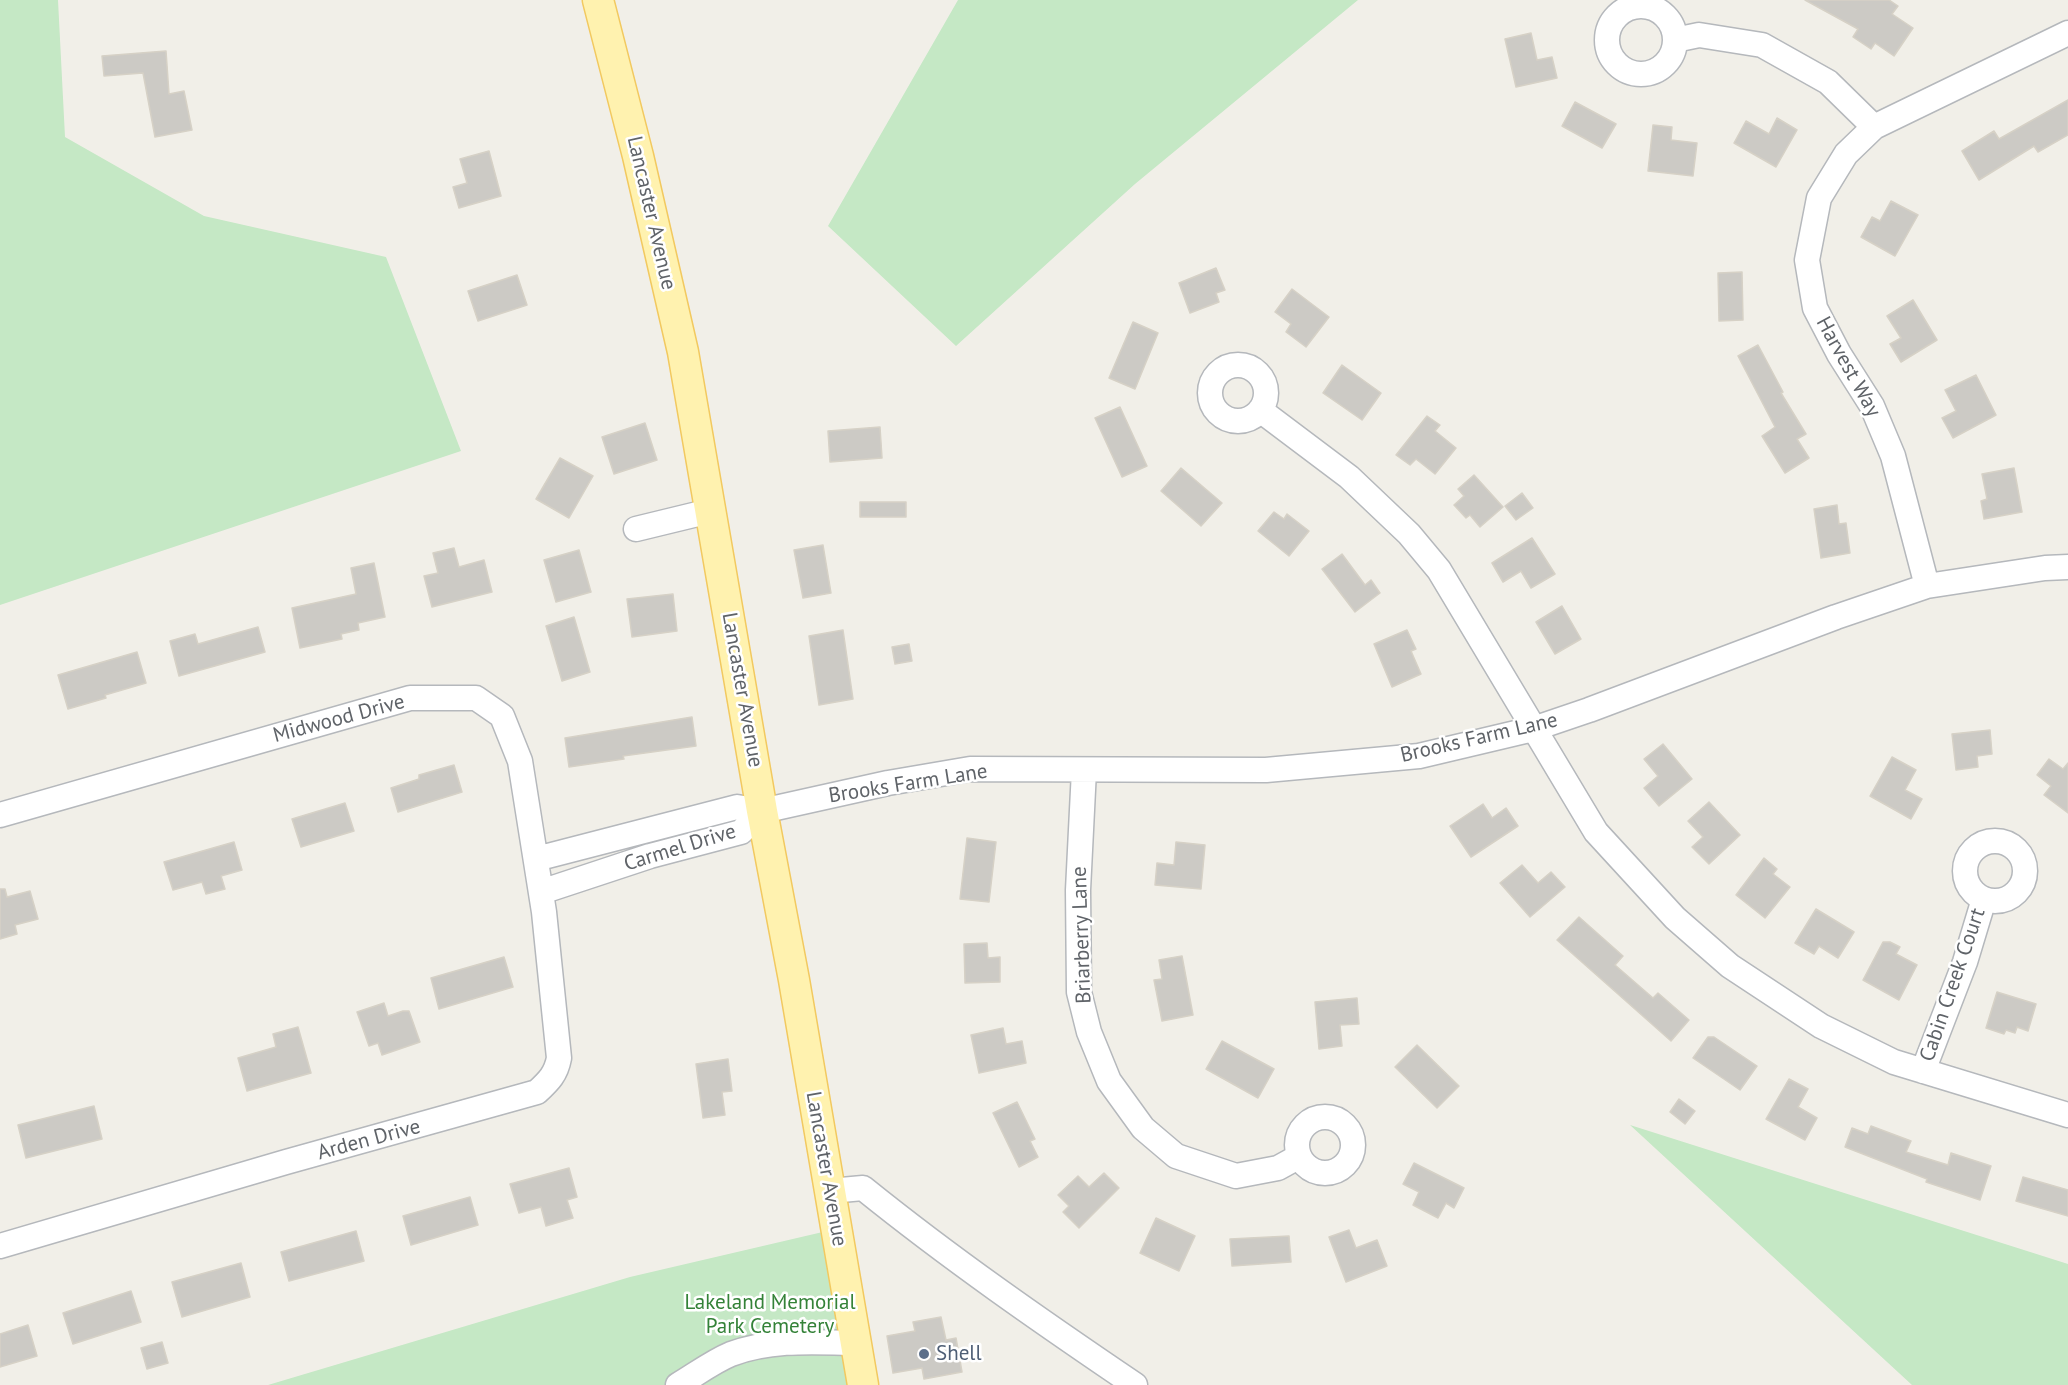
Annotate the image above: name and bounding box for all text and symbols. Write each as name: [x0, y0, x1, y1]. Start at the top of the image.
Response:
street label: Lancaster Avenue: [621, 134, 681, 292]
street label: Harvest Way: [1810, 313, 1886, 421]
street label: Lancaster Avenue: [716, 611, 768, 769]
street label: Midwood Drive: [270, 689, 408, 749]
street label: Brooks Farm Lane: [1398, 708, 1560, 768]
street label: Brooks Farm Lane: [827, 759, 989, 809]
street label: Carmel Drive: [621, 819, 739, 877]
street label: Briarberry Lane: [1067, 866, 1097, 1004]
street label: Cabin Creek Court: [1915, 905, 1991, 1065]
street label: Lancaster Avenue: [800, 1090, 852, 1248]
street label: Arden Drive: [315, 1114, 423, 1166]
park label: Lakeland Memorial Park Cemetery: [684, 1290, 856, 1340]
place label: Shell: [936, 1341, 982, 1367]
marker: Shell: [917, 1347, 931, 1361]

